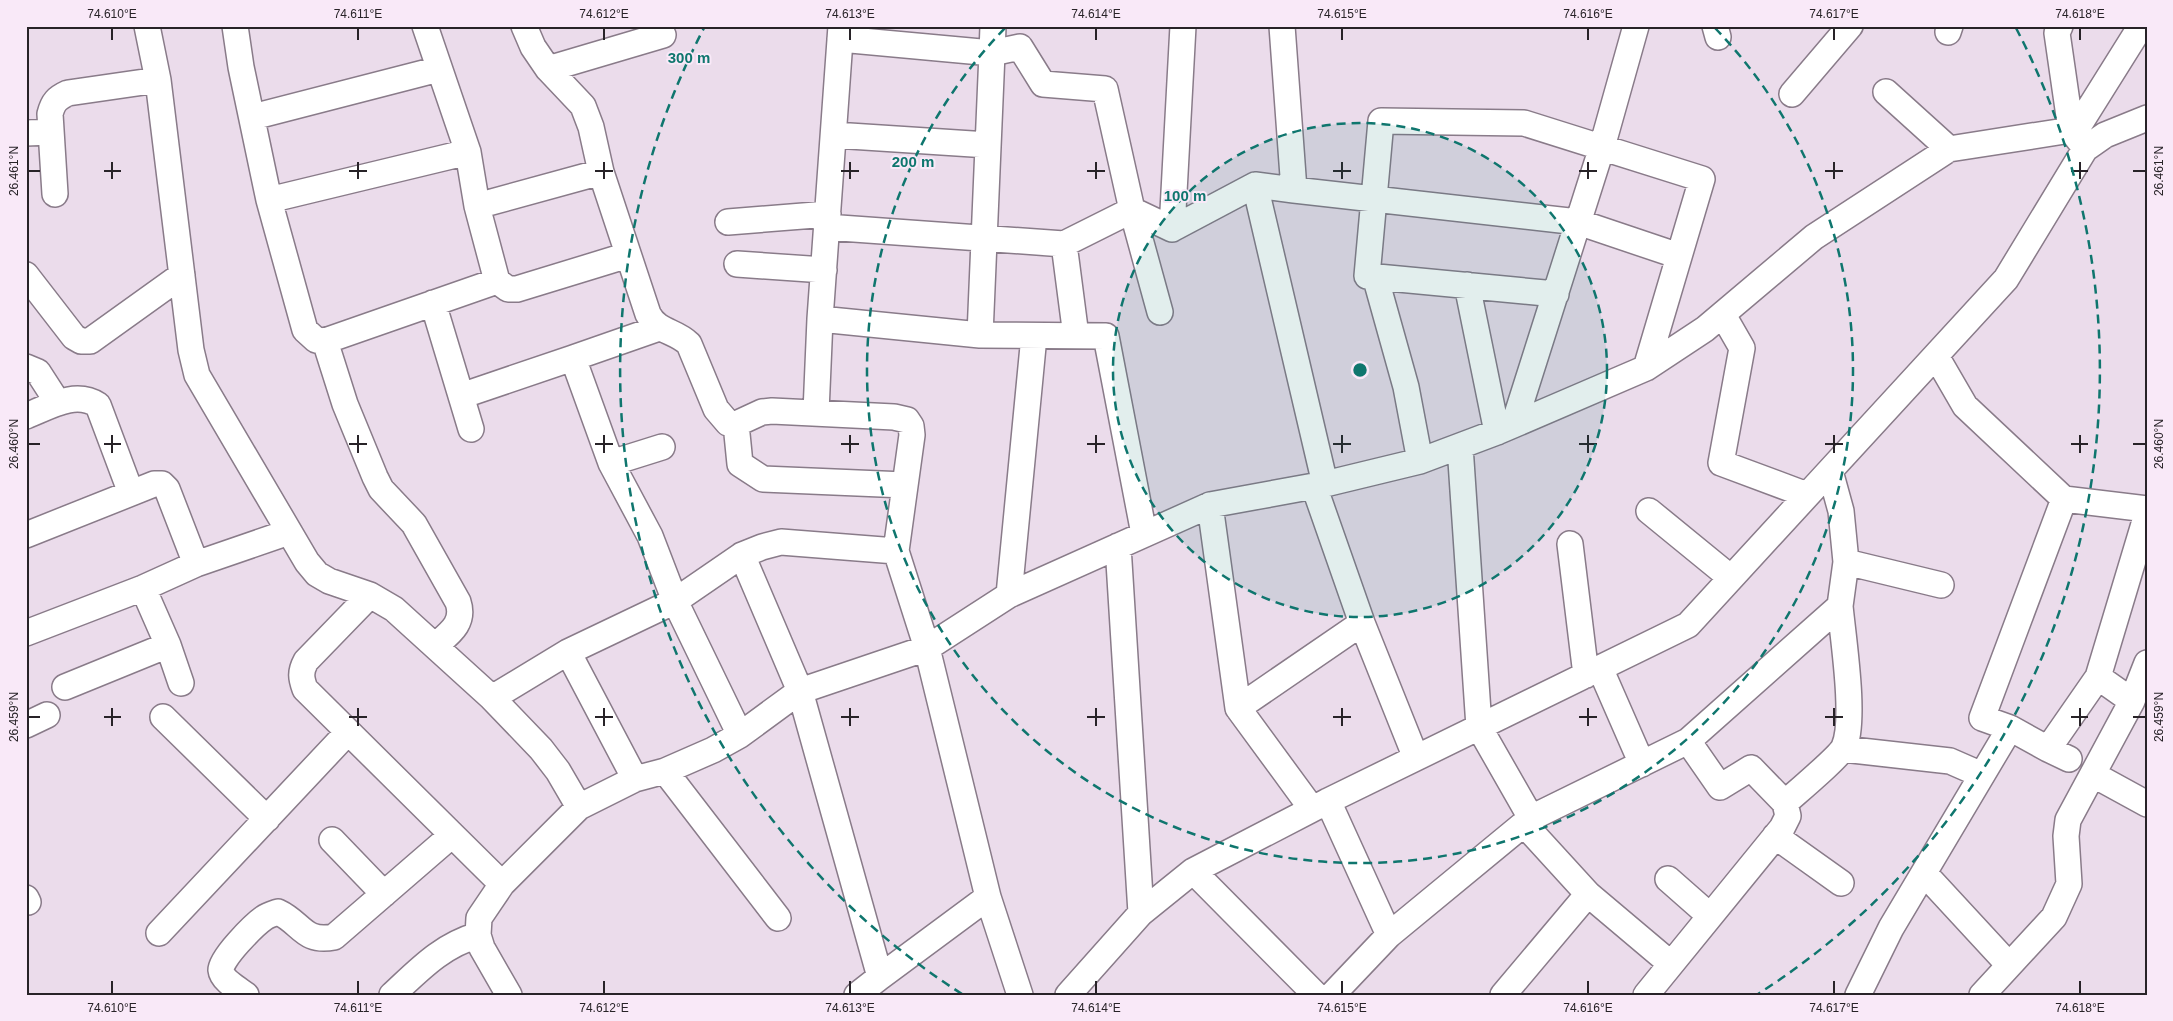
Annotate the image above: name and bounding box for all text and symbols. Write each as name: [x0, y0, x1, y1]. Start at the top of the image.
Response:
text: 74.610°E: [87, 7, 137, 21]
text: 74.611°E: [334, 7, 382, 21]
text: 74.612°E: [579, 7, 629, 21]
text: 74.613°E: [825, 7, 875, 21]
text: 74.614°E: [1071, 7, 1121, 21]
text: 74.615°E: [1317, 7, 1367, 21]
text: 74.616°E: [1563, 7, 1613, 21]
text: 74.617°E: [1809, 7, 1859, 21]
text: 74.618°E: [2055, 7, 2105, 21]
text: 300 m: [668, 49, 710, 66]
text: 26.461°N: [7, 146, 21, 196]
text: 26.461°N: [2152, 146, 2166, 196]
text: 200 m: [892, 153, 934, 170]
text: 100 m: [1164, 187, 1206, 204]
centre of rings: [1351, 361, 1369, 379]
text: 26.460°N: [7, 419, 21, 469]
text: 26.460°N: [2152, 419, 2166, 469]
text: 26.459°N: [7, 692, 21, 742]
text: 26.459°N: [2152, 692, 2166, 742]
text: 74.610°E: [87, 1001, 137, 1015]
text: 74.611°E: [334, 1001, 382, 1015]
text: 74.612°E: [579, 1001, 629, 1015]
text: 74.613°E: [825, 1001, 875, 1015]
text: 74.614°E: [1071, 1001, 1121, 1015]
text: 74.615°E: [1317, 1001, 1367, 1015]
text: 74.616°E: [1563, 1001, 1613, 1015]
text: 74.617°E: [1809, 1001, 1859, 1015]
text: 74.618°E: [2055, 1001, 2105, 1015]

